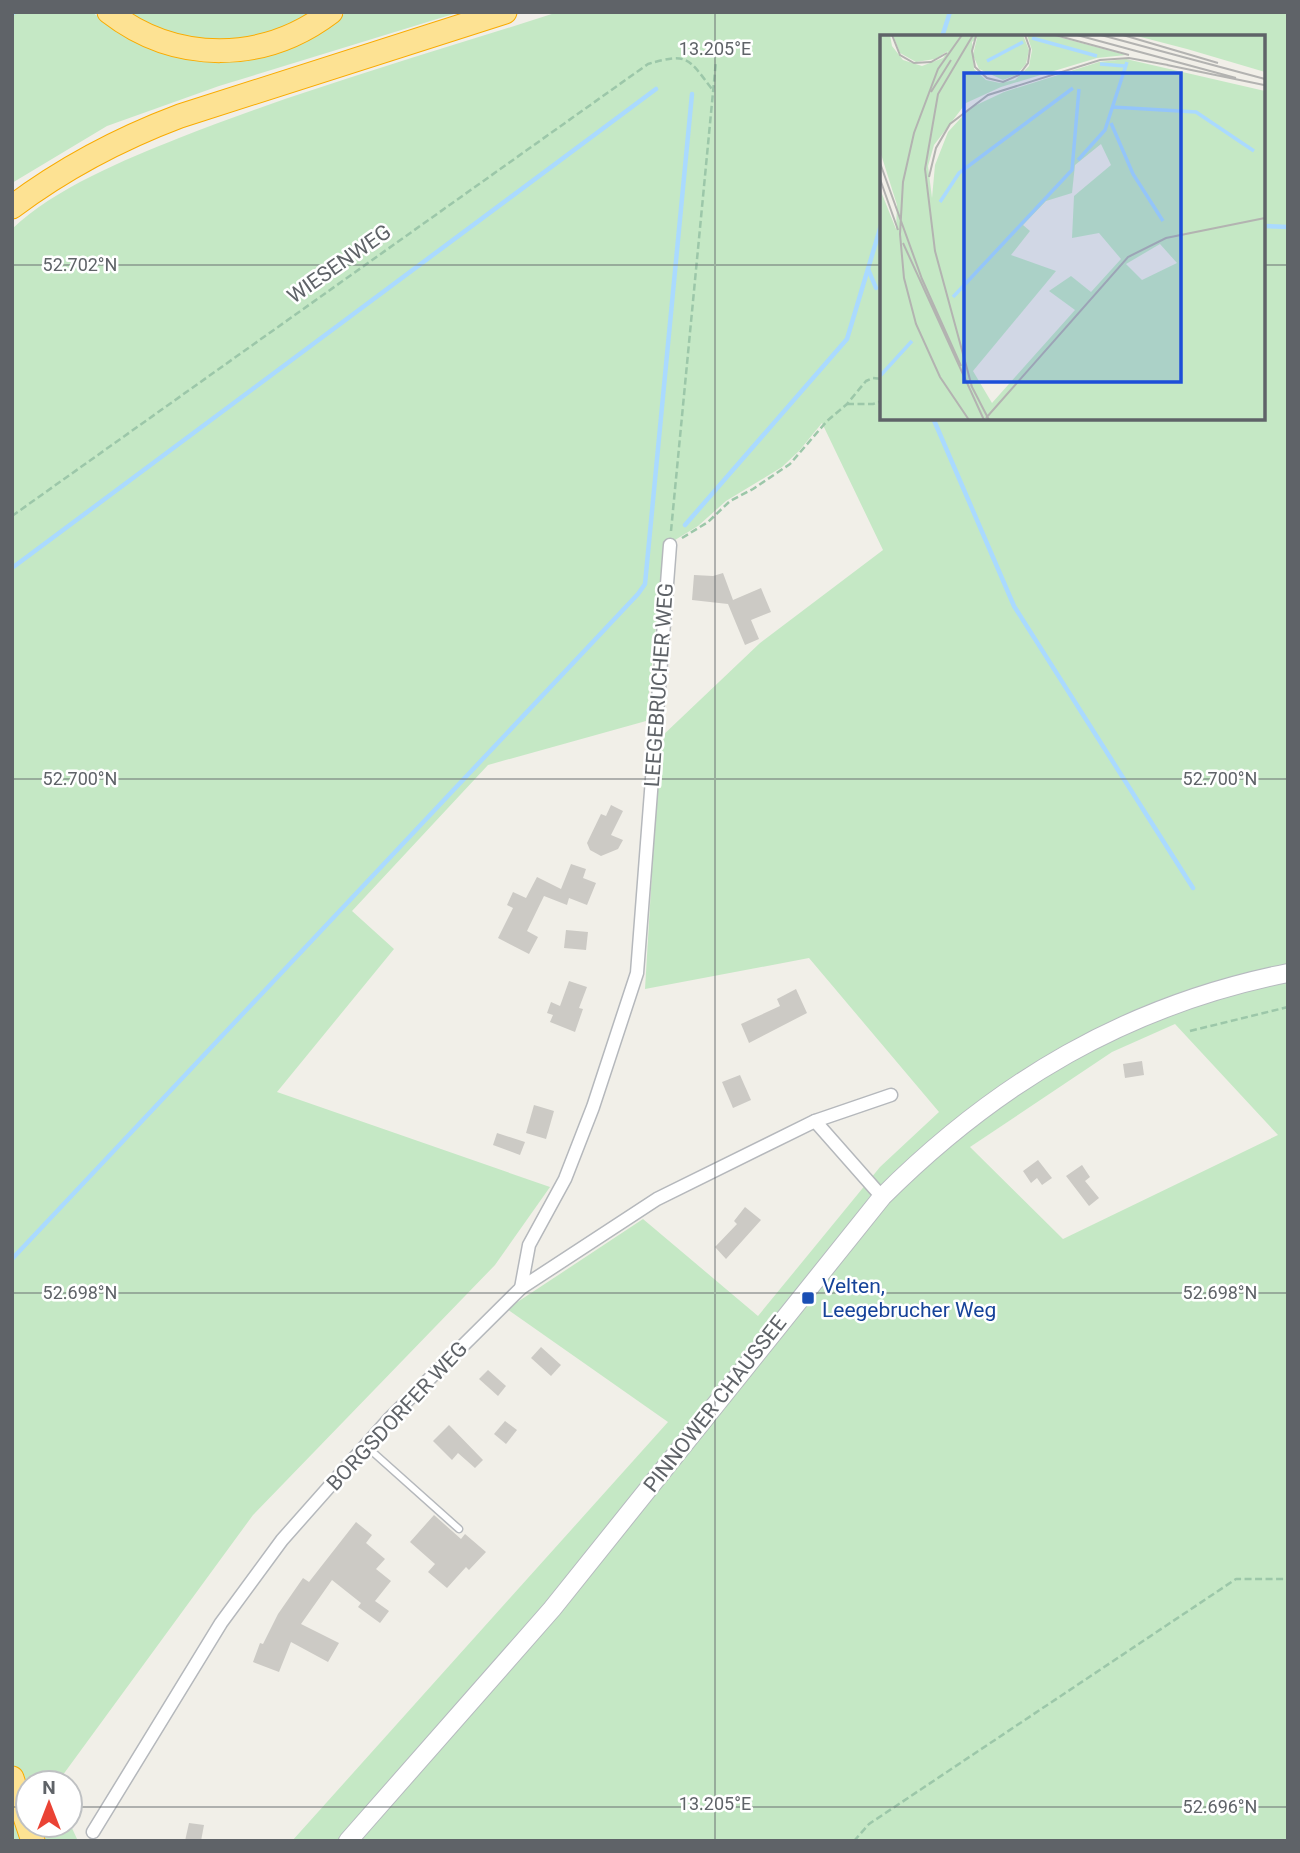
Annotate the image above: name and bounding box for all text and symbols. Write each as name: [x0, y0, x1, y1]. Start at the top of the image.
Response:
inset map: [880, 35, 1265, 420]
text: 13.205°E: [679, 38, 751, 59]
street label: WIESENWEG: [283, 220, 395, 308]
text: 52.702°N: [43, 254, 117, 275]
street label: LEEGEBRUCHER WEG: [640, 582, 678, 788]
text: 52.700°N: [43, 768, 117, 789]
text: 52.700°N: [1183, 768, 1257, 789]
place label: Velten, Leegebrucher Weg: [822, 1274, 996, 1322]
text: 52.698°N: [43, 1282, 117, 1303]
text: 52.698°N: [1183, 1282, 1257, 1303]
marker: Velten, Leegebrucher Weg: [800, 1290, 816, 1306]
street label: PINNOWER CHAUSSEE: [639, 1311, 791, 1497]
street label: BORGSDORFER WEG: [322, 1337, 472, 1495]
north arrow: [14, 1769, 84, 1839]
text: N: [42, 1776, 56, 1799]
text: 13.205°E: [679, 1793, 751, 1814]
text: 52.696°N: [1183, 1796, 1257, 1817]

